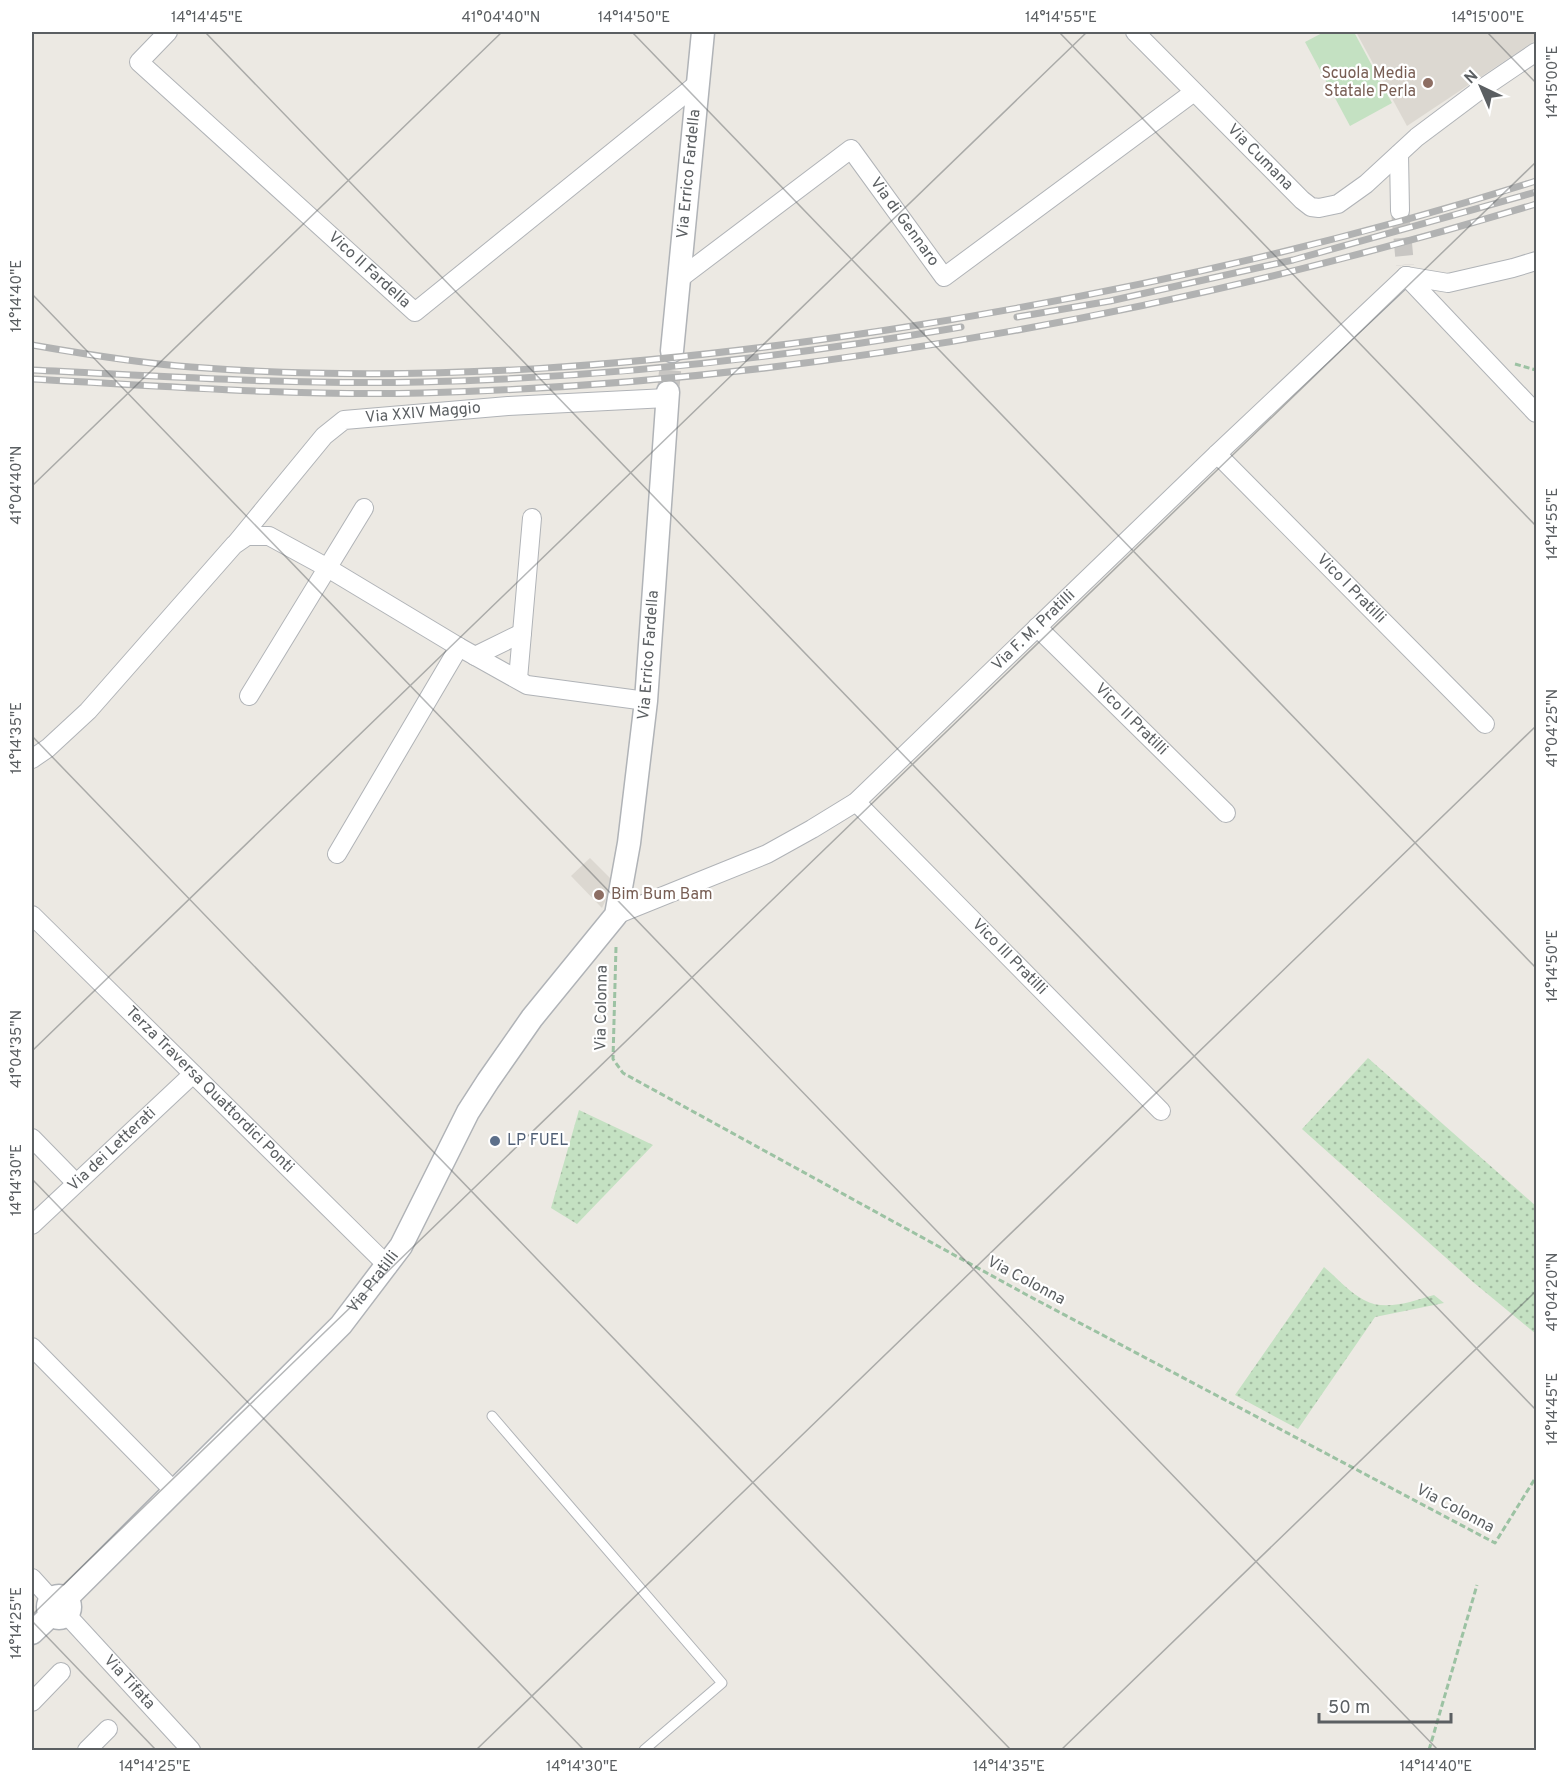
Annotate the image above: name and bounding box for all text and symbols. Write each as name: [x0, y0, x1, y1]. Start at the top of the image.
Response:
text: 14°14'45"E: [171, 9, 243, 28]
text: 41°04'40"N: [462, 9, 540, 28]
text: 14°14'50"E: [598, 9, 670, 28]
text: 14°14'55"E: [1025, 9, 1097, 28]
text: 14°15'00"E: [1451, 9, 1525, 28]
text: 14°15'00"E: [1544, 45, 1563, 119]
north arrow: [1451, 57, 1511, 117]
place label: Scuola Media Statale Perla: [1321, 64, 1416, 102]
text: N: [1461, 66, 1483, 89]
marker: Scuola Media Statale Perla: [1421, 76, 1435, 90]
street label: Via Errico Fardella: [673, 108, 705, 240]
street label: Via Cumana: [1222, 120, 1297, 195]
street label: Via di Gennaro: [865, 174, 943, 271]
street label: Vico II Fardella: [323, 228, 414, 313]
text: 14°14'40"E: [8, 260, 27, 332]
street label: Via XXIV Maggio: [364, 398, 482, 428]
text: 41°04'40"N: [8, 446, 27, 524]
text: 14°14'55"E: [1544, 488, 1563, 560]
street label: Vico I Pratilli: [1312, 550, 1390, 628]
street label: Via F. M. Pratilli: [988, 586, 1080, 675]
street label: Via Errico Fardella: [634, 590, 664, 721]
street label: Vico II Pratilli: [1090, 679, 1172, 760]
text: 41°04'25"N: [1544, 689, 1563, 767]
text: 14°14'35"E: [8, 702, 27, 774]
place label: Bim Bum Bam: [611, 885, 713, 905]
marker: Bim Bum Bam: [592, 888, 606, 902]
street label: Vico III Pratilli: [967, 915, 1051, 999]
text: 14°14'50"E: [1544, 930, 1563, 1002]
street label: Via Colonna: [591, 965, 613, 1051]
street label: Terza Traversa Quattordici Ponti: [121, 1002, 298, 1177]
text: 41°04'35"N: [8, 1010, 27, 1088]
street label: Via dei Letterati: [64, 1103, 161, 1196]
place label: LP FUEL: [507, 1131, 568, 1151]
marker: LP FUEL: [488, 1134, 502, 1148]
text: 14°14'30"E: [8, 1144, 27, 1216]
street label: Via Pratilli: [343, 1247, 404, 1317]
street label: Via Colonna: [983, 1252, 1069, 1310]
text: 41°04'20"N: [1544, 1253, 1563, 1331]
text: 14°14'45"E: [1544, 1373, 1563, 1445]
street label: Via Colonna: [1412, 1480, 1498, 1538]
text: 14°14'25"E: [8, 1587, 27, 1659]
street label: Via Tifata: [99, 1651, 159, 1714]
scale bar: [1319, 1686, 1451, 1724]
text: 50 m: [1328, 1697, 1370, 1720]
text: 14°14'25"E: [119, 1758, 191, 1777]
text: 14°14'30"E: [546, 1758, 618, 1777]
text: 14°14'35"E: [973, 1758, 1045, 1777]
text: 14°14'40"E: [1400, 1758, 1472, 1777]

